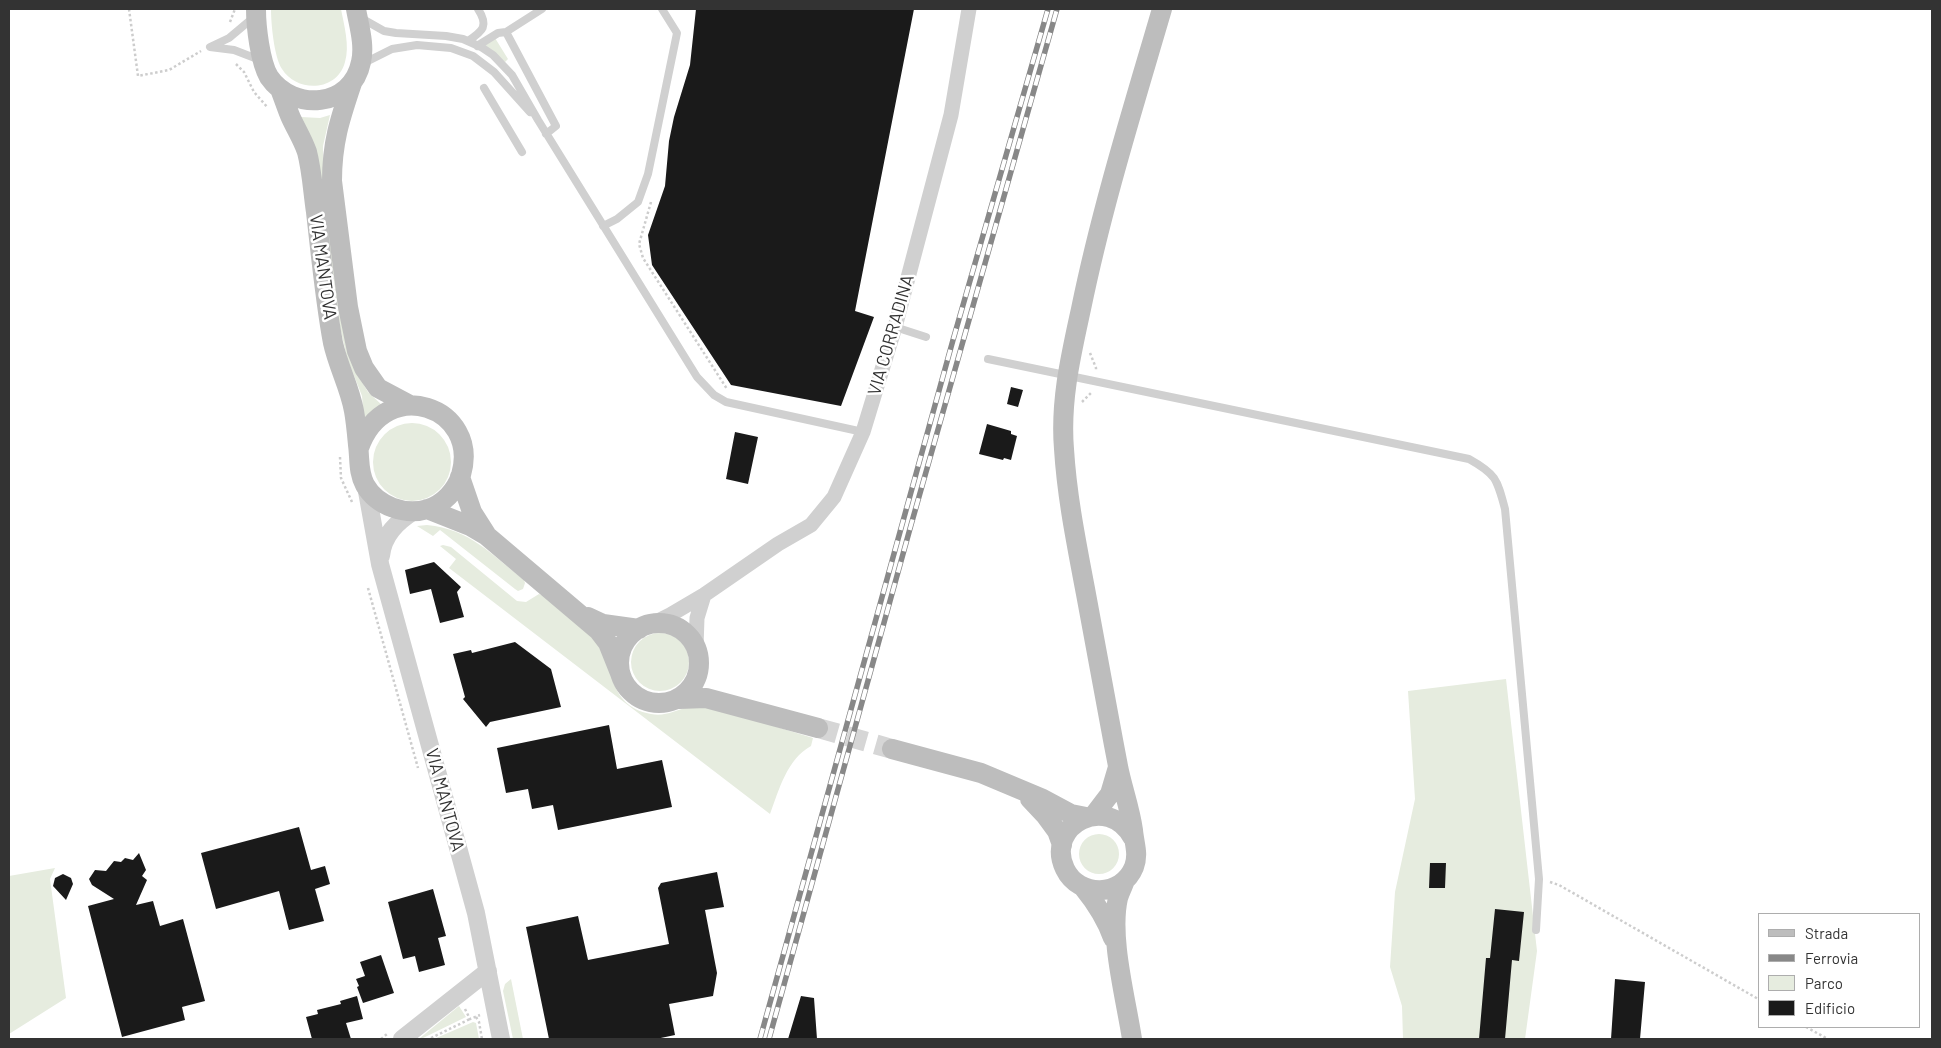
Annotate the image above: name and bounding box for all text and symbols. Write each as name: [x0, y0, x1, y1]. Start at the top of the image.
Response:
street label: VIA MANTOVA: [305, 213, 341, 321]
street label: VIA CORRADINA: [863, 272, 919, 398]
street label: VIA MANTOVA: [421, 746, 469, 854]
legend: [1758, 913, 1921, 1028]
text: Strada: [1805, 924, 1848, 942]
text: Ferrovia: [1805, 949, 1858, 967]
text: Parco: [1805, 974, 1843, 992]
text: Edificio: [1805, 999, 1855, 1017]

